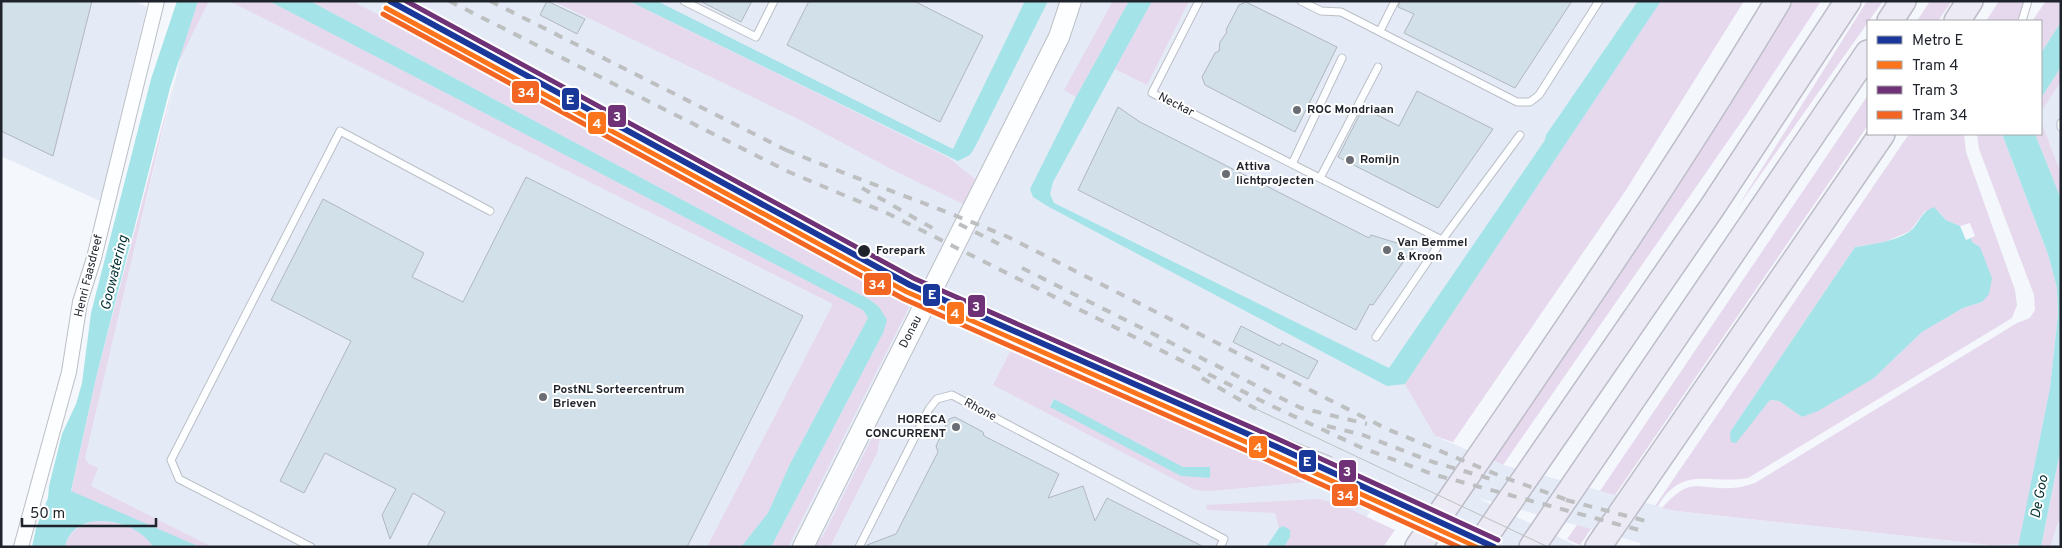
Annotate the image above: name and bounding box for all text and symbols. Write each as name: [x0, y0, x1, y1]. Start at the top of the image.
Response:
legend: [1867, 20, 2042, 135]
text: Metro E: [1912, 32, 1963, 51]
text: Tram 4: [1912, 57, 1959, 76]
line badge: 34: [511, 80, 540, 104]
text: Tram 3: [1912, 82, 1958, 101]
text: 34: [517, 85, 535, 102]
line badge: E: [561, 87, 580, 111]
street label: Neckar: [1155, 89, 1197, 121]
text: E: [566, 92, 575, 109]
place label: ROC Mondriaan: [1307, 102, 1394, 118]
line badge: 3: [607, 104, 627, 128]
marker: ROC Mondriaan: [1291, 104, 1303, 116]
text: Tram 34: [1912, 107, 1968, 126]
text: 3: [613, 109, 621, 126]
line badge: 4: [587, 111, 607, 135]
text: 4: [593, 116, 602, 133]
place label: Romijn: [1360, 152, 1399, 168]
marker: Romijn: [1344, 154, 1356, 166]
place label: Attiva lichtprojecten: [1236, 159, 1314, 189]
marker: Attiva lichtprojecten: [1220, 168, 1232, 180]
street label: Henri Faasdreef: [71, 233, 107, 319]
water label: Goowatering: [97, 233, 133, 312]
place label: Van Bemmel & Kroon: [1397, 235, 1468, 265]
marker: Forepark: [856, 243, 872, 259]
place label: Forepark: [876, 243, 926, 259]
marker: Van Bemmel & Kroon: [1381, 244, 1393, 256]
line badge: 34: [863, 272, 892, 296]
text: 34: [868, 277, 886, 294]
line badge: E: [922, 283, 941, 307]
text: E: [928, 287, 937, 304]
line badge: 3: [967, 294, 986, 318]
text: 3: [972, 299, 980, 316]
line badge: 4: [946, 301, 965, 325]
text: 4: [951, 306, 960, 323]
street label: Donau: [896, 313, 926, 351]
place label: PostNL Sorteercentrum Brieven: [553, 382, 685, 412]
marker: PostNL Sorteercentrum Brieven: [537, 391, 549, 403]
street label: Rhone: [961, 395, 999, 425]
place label: HORECA CONCURRENT: [865, 412, 946, 442]
marker: HORECA CONCURRENT: [950, 421, 962, 433]
line badge: 4: [1248, 435, 1268, 459]
text: 4: [1254, 440, 1263, 457]
line badge: E: [1298, 449, 1317, 473]
text: E: [1303, 454, 1312, 471]
line badge: 3: [1338, 459, 1357, 483]
text: 3: [1343, 464, 1351, 481]
water label: De Goo: [2027, 473, 2053, 520]
line badge: 34: [1331, 483, 1359, 507]
text: 34: [1336, 488, 1354, 505]
scale bar: [22, 496, 156, 528]
text: 50 m: [30, 505, 65, 524]

